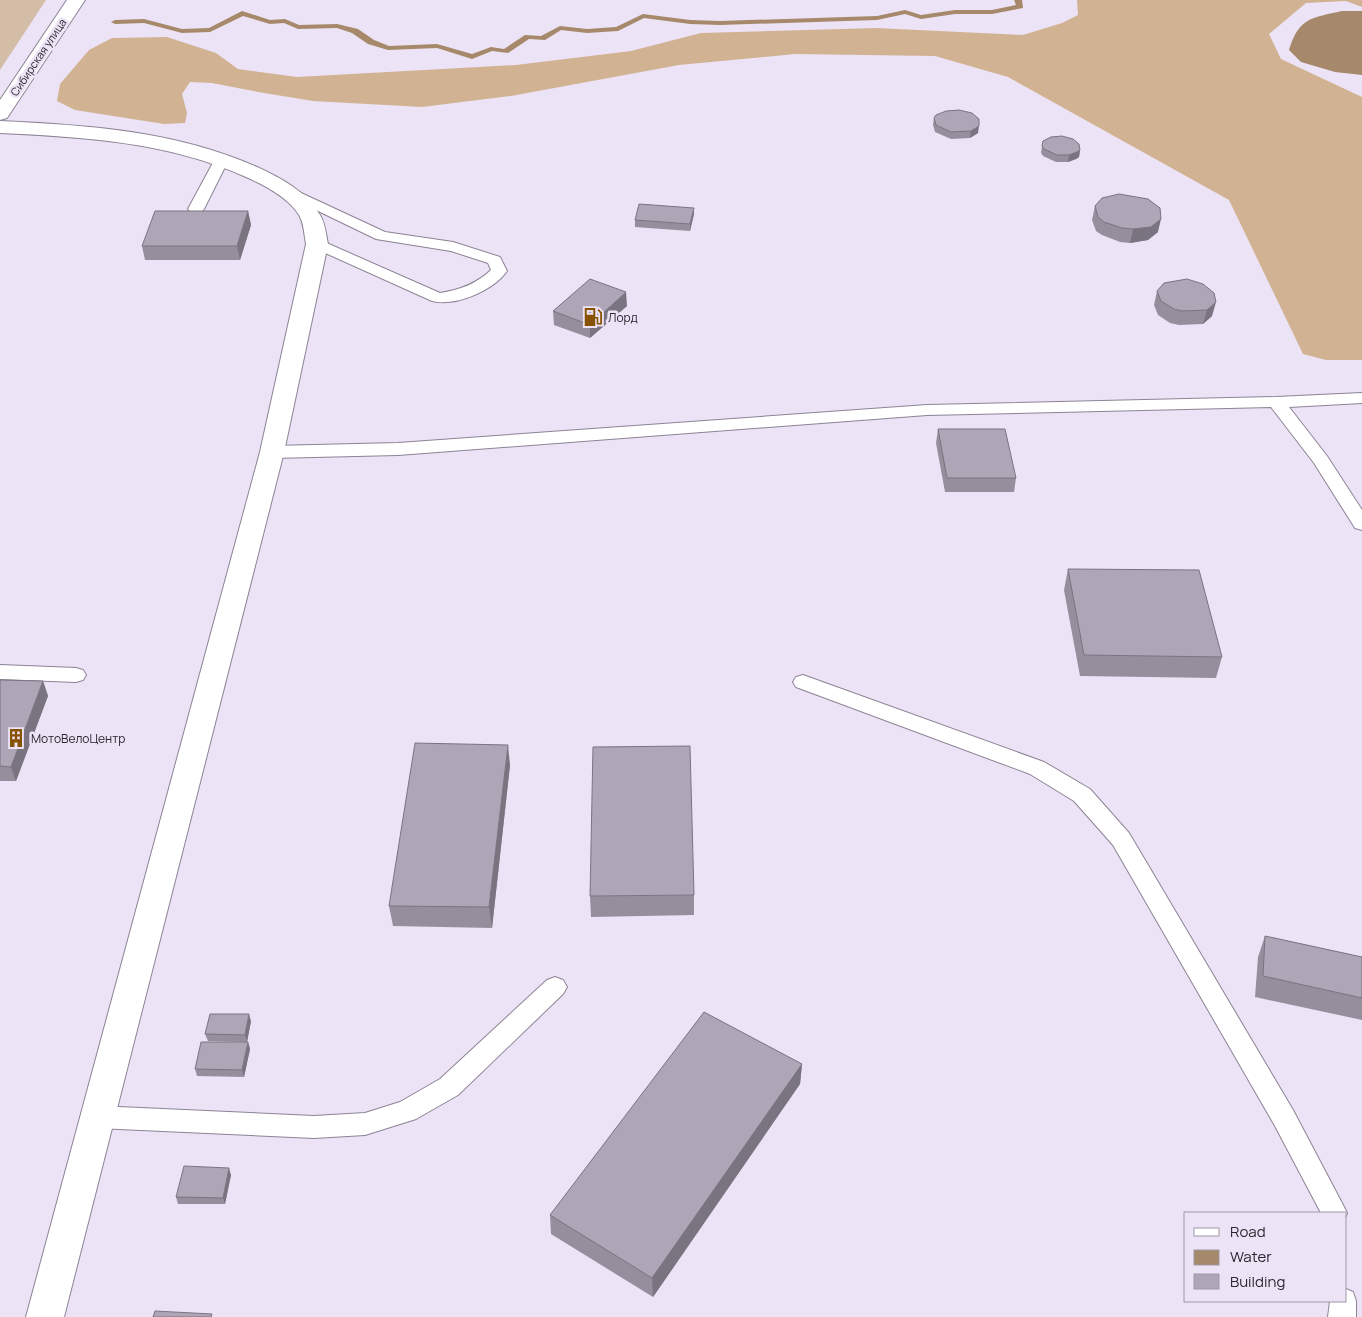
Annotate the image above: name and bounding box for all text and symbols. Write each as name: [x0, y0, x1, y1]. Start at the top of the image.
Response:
street label: Сибирская улица: [7, 15, 69, 99]
fuel station icon: Лорд: [582, 306, 604, 328]
place label: Лорд: [608, 309, 638, 326]
building icon: МотоВелоЦентр: [5, 727, 27, 749]
place label: МотоВелоЦентр: [31, 730, 125, 747]
legend: [1184, 1212, 1347, 1302]
text: Road: [1230, 1221, 1266, 1242]
text: Water: [1230, 1246, 1272, 1267]
text: Building: [1230, 1271, 1285, 1292]

